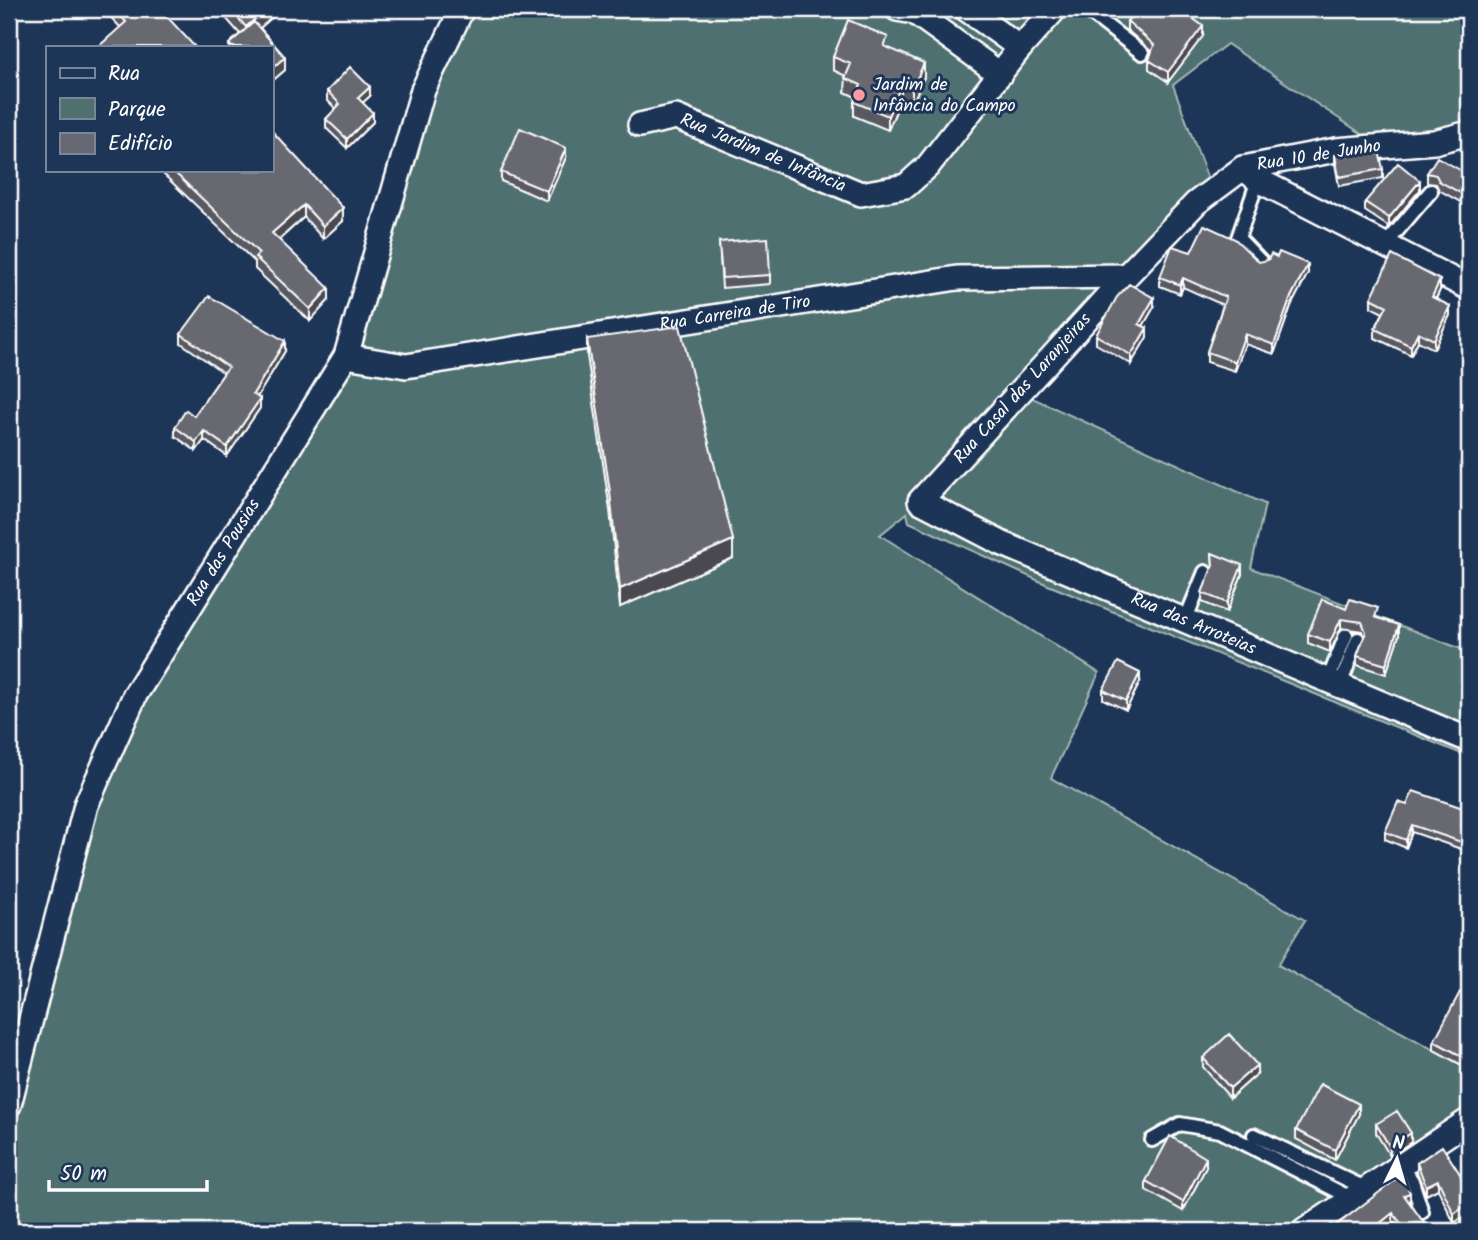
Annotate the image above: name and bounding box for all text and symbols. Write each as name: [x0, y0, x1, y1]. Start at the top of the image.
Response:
legend: [46, 46, 273, 172]
text: Rua: [108, 58, 140, 91]
place label: Jardim de Infância do Campo: [873, 71, 1016, 121]
marker: Jardim de Infância do Campo: [851, 87, 867, 103]
text: Parque: [108, 94, 166, 127]
street label: Rua Jardim de Infância: [675, 106, 851, 201]
text: Edifício: [108, 128, 173, 161]
street label: Rua 10 de Junho: [1255, 132, 1383, 180]
street label: Rua Carreira de Tiro: [657, 287, 813, 340]
street label: Rua Casal das Laranjeiras: [947, 306, 1099, 471]
street label: Rua das Pousias: [179, 493, 268, 612]
street label: Rua das Arroteias: [1126, 585, 1261, 663]
north arrow: [1362, 1124, 1432, 1194]
text: N: [1391, 1129, 1406, 1160]
scale bar: [49, 1149, 206, 1193]
text: 50 m: [60, 1158, 107, 1191]

